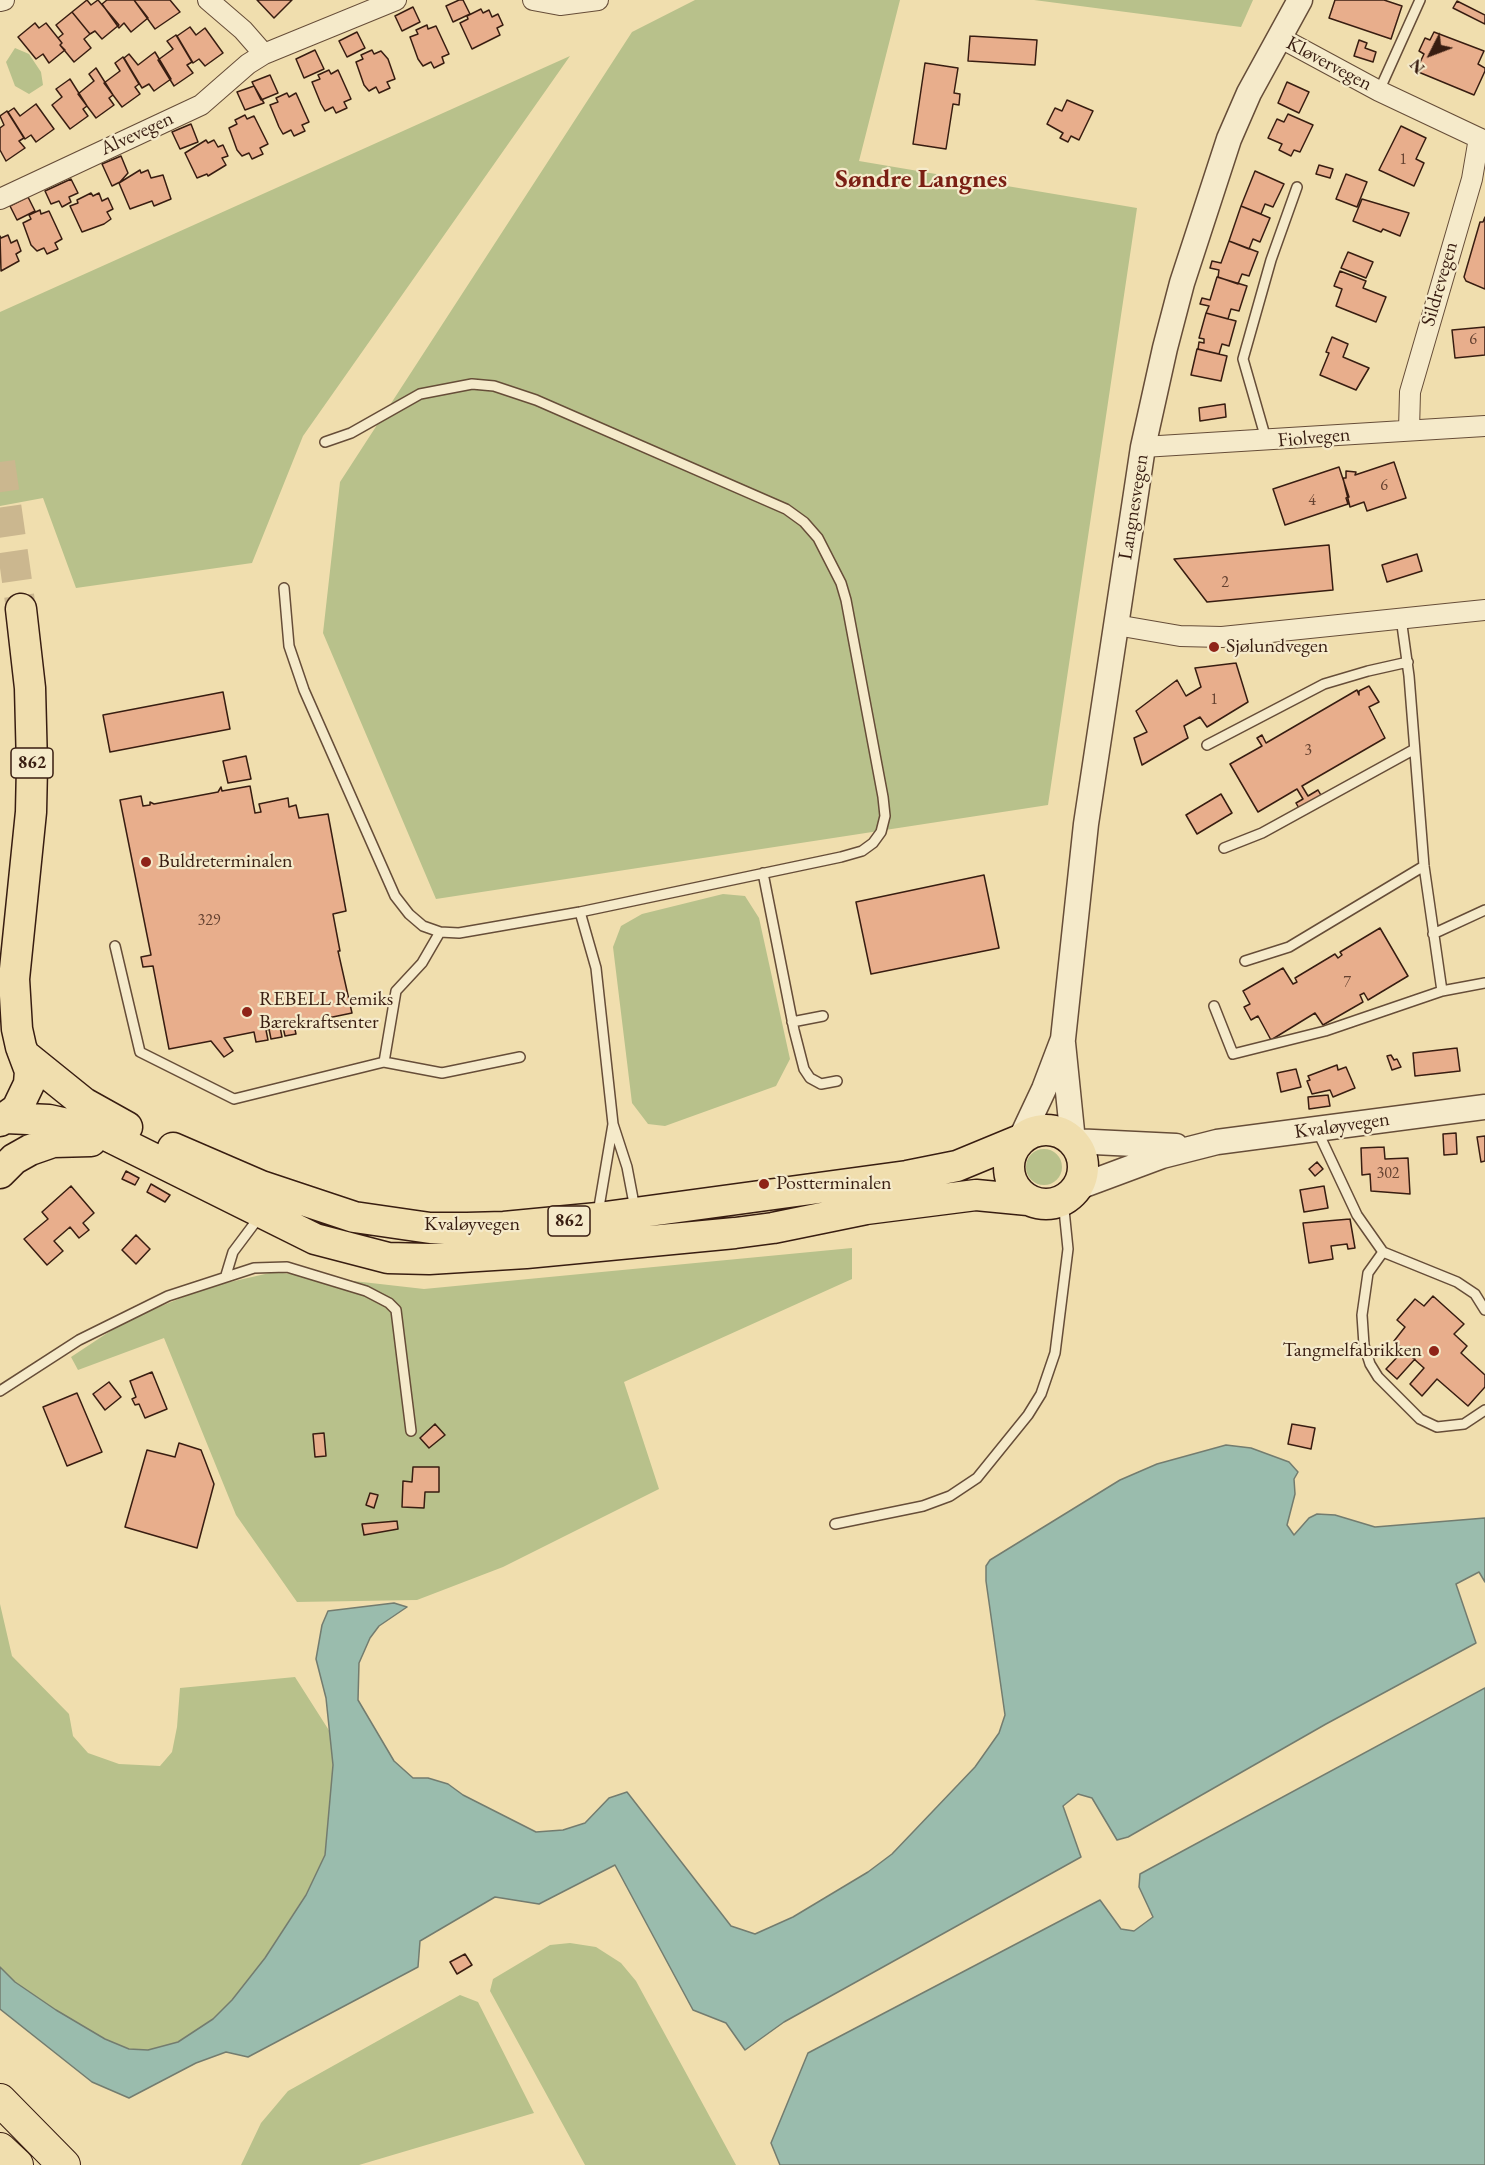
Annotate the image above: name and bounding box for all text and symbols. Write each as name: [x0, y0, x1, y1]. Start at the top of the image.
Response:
north arrow: [1401, 24, 1461, 84]
street label: Kløvervegen: [1282, 31, 1376, 97]
text: N: [1405, 55, 1429, 78]
street label: Alvevegen: [97, 107, 177, 161]
house number: 1: [1399, 150, 1407, 170]
district label: Søndre Langnes: [835, 164, 1007, 196]
street label: Sildrevegen: [1417, 239, 1463, 329]
house number: 6: [1469, 330, 1477, 350]
street label: Fiolvegen: [1277, 423, 1351, 453]
street label: Langnesvegen: [1114, 452, 1154, 562]
house number: 6: [1380, 476, 1388, 496]
house number: 4: [1308, 491, 1316, 511]
house number: 2: [1221, 573, 1229, 593]
place label: Sjølundvegen: [1226, 635, 1328, 659]
marker: Sjølundvegen: [1207, 640, 1221, 654]
house number: 1: [1210, 690, 1218, 710]
house number: 3: [1304, 741, 1312, 761]
road number: 862: [11, 748, 53, 778]
place label: Buldreterminalen: [158, 850, 293, 874]
marker: Buldreterminalen: [139, 855, 153, 869]
house number: 329: [197, 911, 221, 931]
house number: 7: [1343, 973, 1351, 993]
place label: REBELL Remiks Bærekraftsenter: [259, 988, 393, 1035]
marker: REBELL Remiks Bærekraftsenter: [240, 1005, 254, 1019]
street label: Kvaløyvegen: [1293, 1107, 1391, 1145]
house number: 302: [1376, 1164, 1400, 1184]
place label: Postterminalen: [776, 1172, 892, 1196]
marker: Postterminalen: [757, 1177, 771, 1191]
road number: 862: [548, 1206, 590, 1236]
street label: Kvaløyvegen: [424, 1213, 520, 1237]
place label: Tangmelfabrikken: [1282, 1339, 1422, 1363]
marker: Tangmelfabrikken: [1427, 1344, 1441, 1358]

